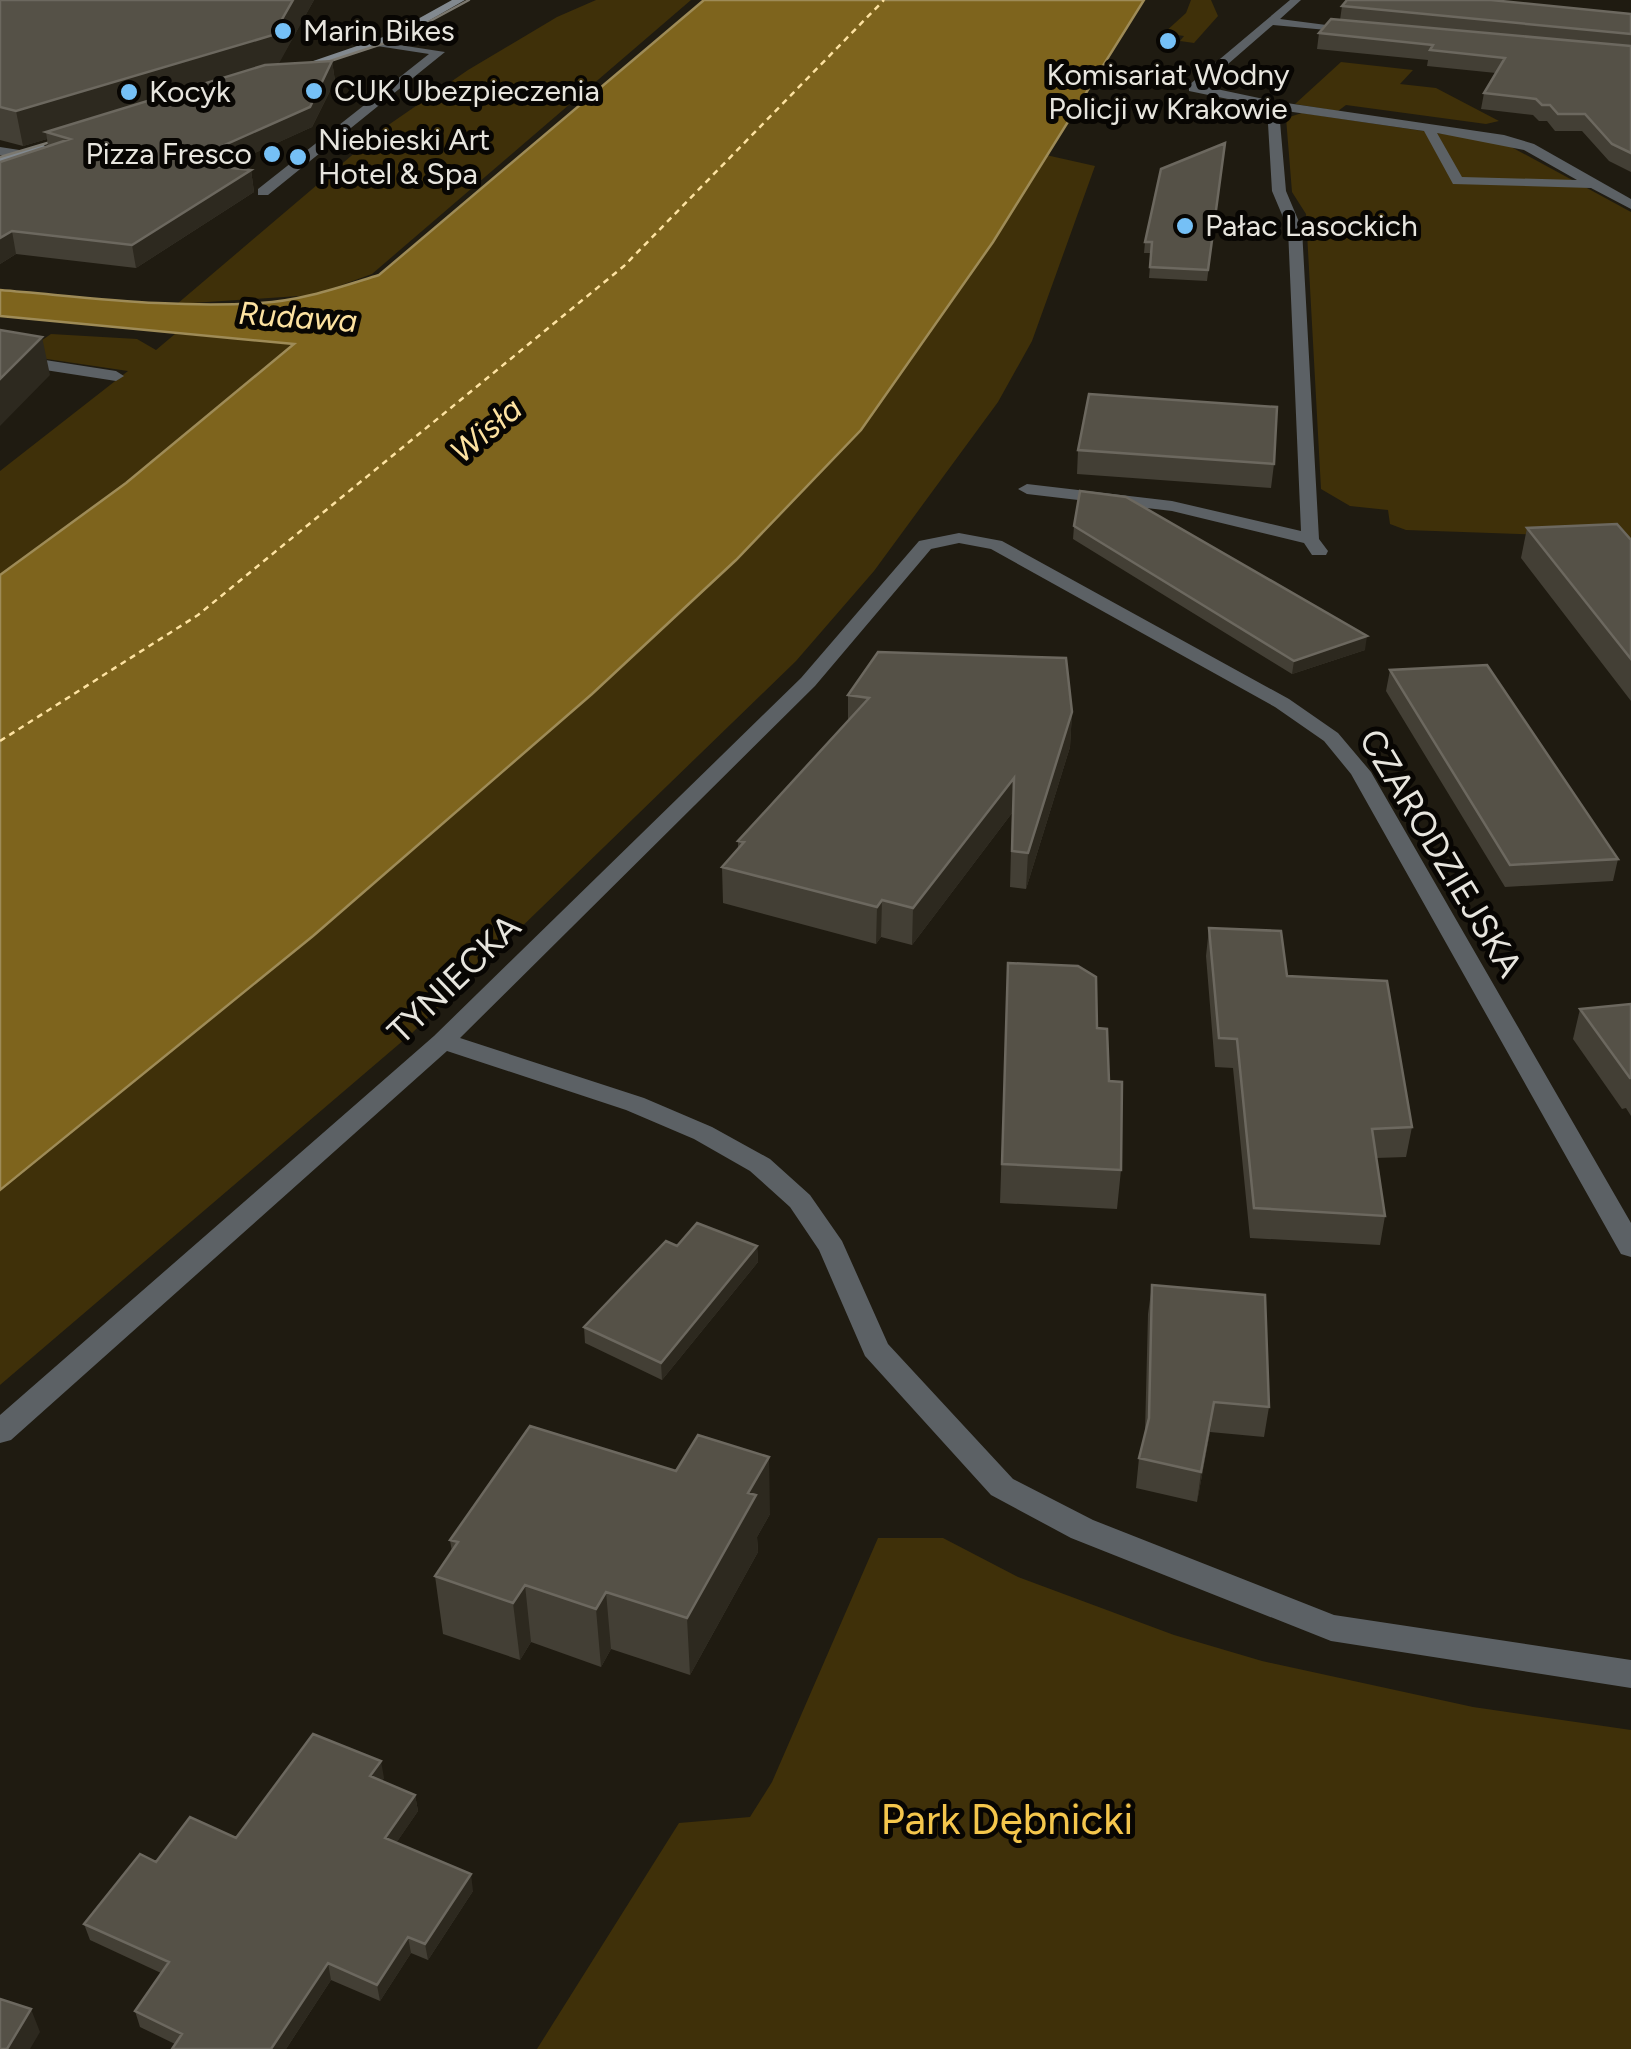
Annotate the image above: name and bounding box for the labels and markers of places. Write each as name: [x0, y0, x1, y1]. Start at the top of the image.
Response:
place label: Marin Bikes: [303, 12, 455, 49]
marker: Marin Bikes: [272, 20, 294, 42]
marker: Komisariat Wodny Policji w Krakowie: [1157, 30, 1179, 52]
place label: Komisariat Wodny Policji w Krakowie: [1046, 56, 1290, 127]
place label: CUK Ubezpieczenia: [334, 72, 600, 109]
place label: Kocyk: [149, 73, 231, 110]
marker: CUK Ubezpieczenia: [303, 80, 325, 102]
marker: Kocyk: [118, 81, 140, 103]
place label: Niebieski Art Hotel & Spa: [318, 121, 490, 192]
place label: Pizza Fresco: [85, 135, 252, 172]
marker: Pizza Fresco: [261, 143, 283, 165]
marker: Niebieski Art Hotel & Spa: [287, 146, 309, 168]
place label: Pałac Lasockich: [1205, 207, 1418, 244]
marker: Pałac Lasockich: [1174, 215, 1196, 237]

